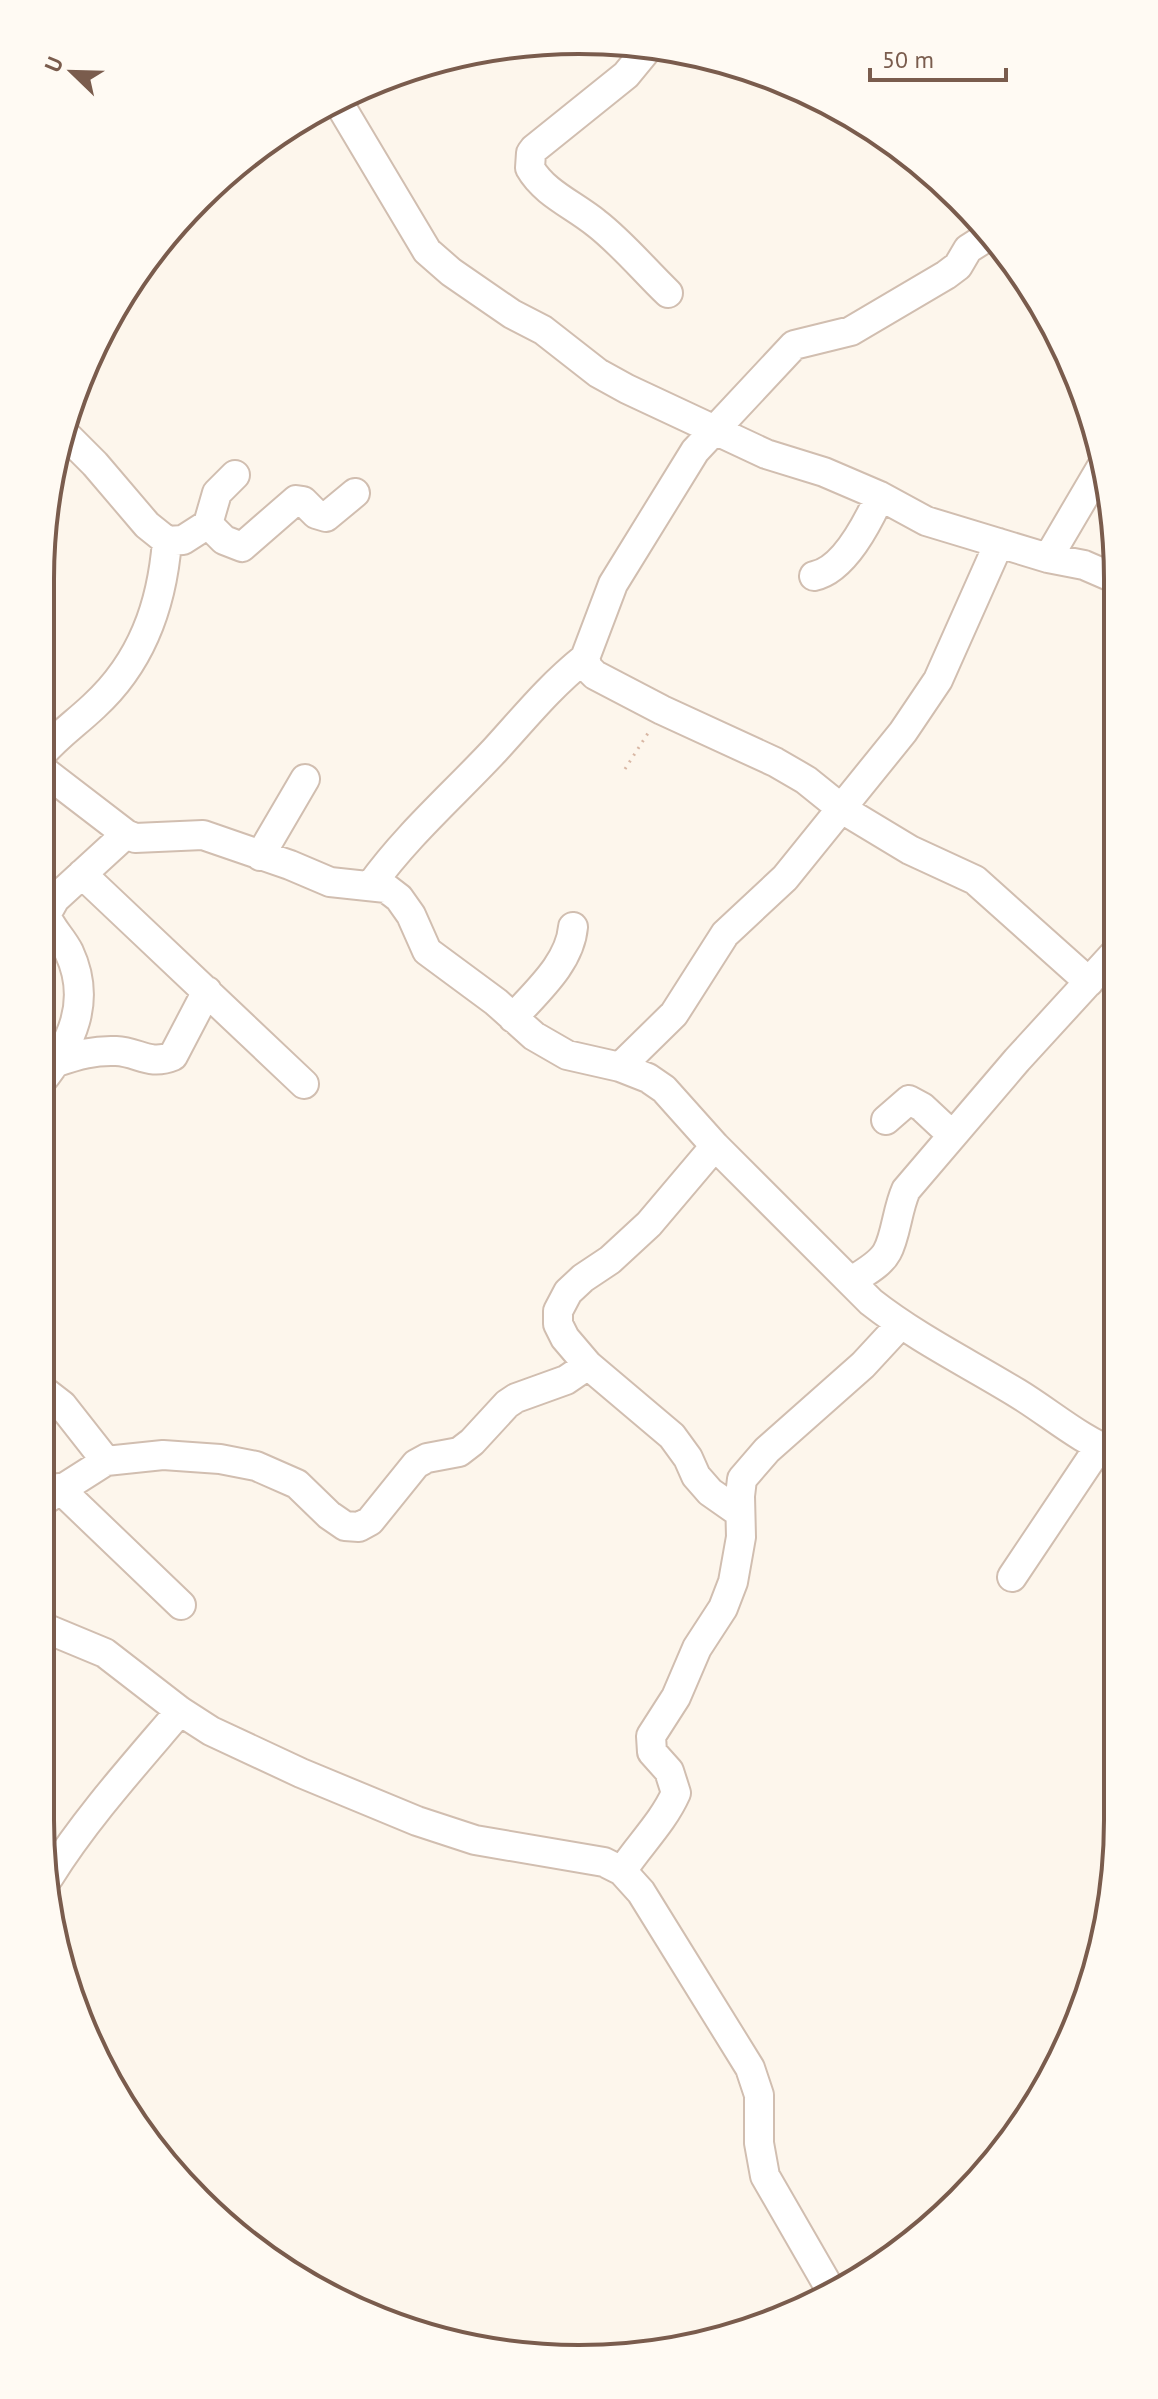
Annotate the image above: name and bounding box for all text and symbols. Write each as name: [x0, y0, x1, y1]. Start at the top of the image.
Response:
north arrow: [32, 32, 112, 112]
scale bar: [870, 32, 1006, 82]
text: 50 m: [882, 44, 934, 75]
text: U: [38, 52, 69, 76]

